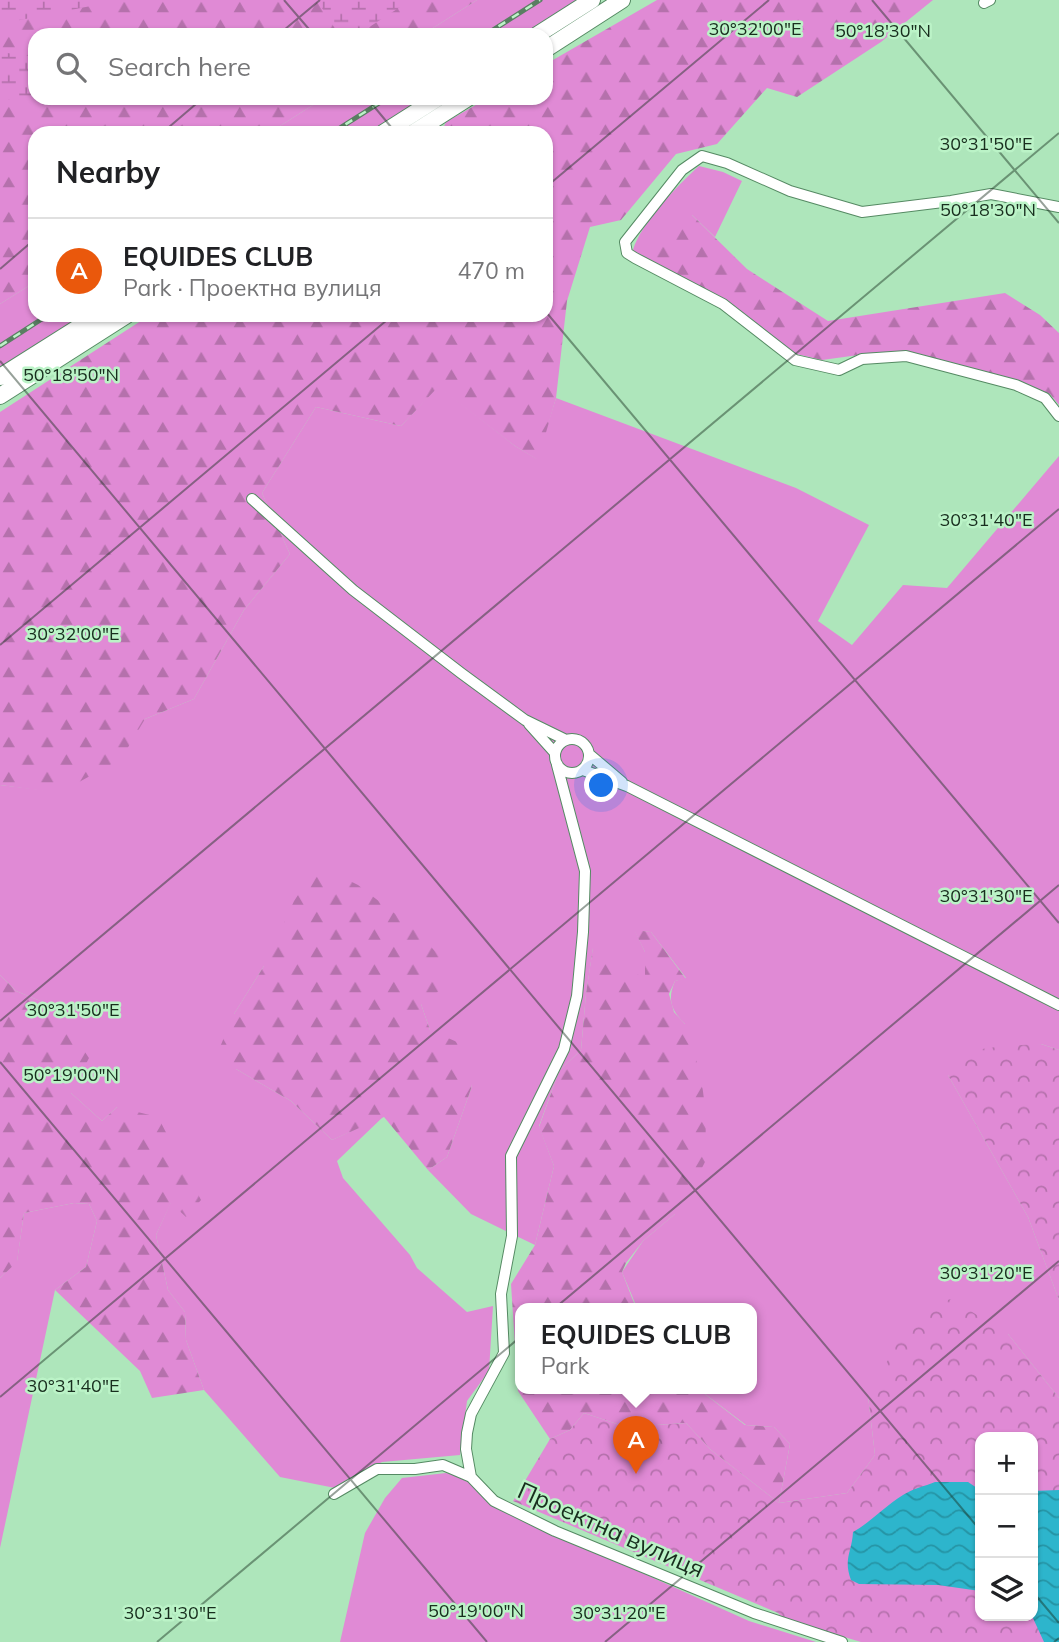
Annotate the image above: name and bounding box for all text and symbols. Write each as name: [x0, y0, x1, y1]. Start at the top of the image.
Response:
text: 30°32'00"E: [708, 17, 802, 40]
text: 50°18'30"N: [835, 19, 931, 42]
search box: [28, 28, 553, 105]
icon: search: [52, 48, 90, 86]
text: Search here: [108, 50, 251, 83]
text: 30°31'50"E: [939, 132, 1033, 155]
text: Nearby: [56, 153, 160, 191]
text: 50°18'30"N: [940, 198, 1036, 221]
text: EQUIDES CLUB: [123, 240, 313, 273]
text: A: [70, 256, 88, 285]
text: 470 m: [457, 256, 525, 285]
text: Park · Проектна вулиця: [123, 273, 382, 302]
text: 50°18'50"N: [23, 363, 119, 386]
text: 30°31'40"E: [939, 508, 1033, 531]
text: 30°32'00"E: [26, 622, 120, 645]
your location: [584, 768, 618, 802]
text: 30°31'30"E: [939, 884, 1033, 907]
text: 30°31'50"E: [26, 998, 120, 1021]
text: 50°19'00"N: [23, 1063, 119, 1086]
text: 30°31'20"E: [939, 1261, 1033, 1284]
popup: [515, 1303, 757, 1394]
text: EQUIDES CLUB: [541, 1318, 731, 1351]
text: Park: [541, 1351, 589, 1380]
text: 30°31'40"E: [26, 1374, 120, 1397]
pin: A: [613, 1416, 659, 1474]
map controls: [975, 1432, 1038, 1621]
button: +: [975, 1432, 1038, 1495]
street label: Проектна вулиця: [513, 1474, 709, 1584]
button: −: [975, 1495, 1038, 1558]
button: layers: [975, 1558, 1038, 1621]
text: 50°19'00"N: [428, 1599, 524, 1622]
text: 30°31'30"E: [123, 1601, 217, 1624]
text: 30°31'20"E: [572, 1601, 666, 1624]

